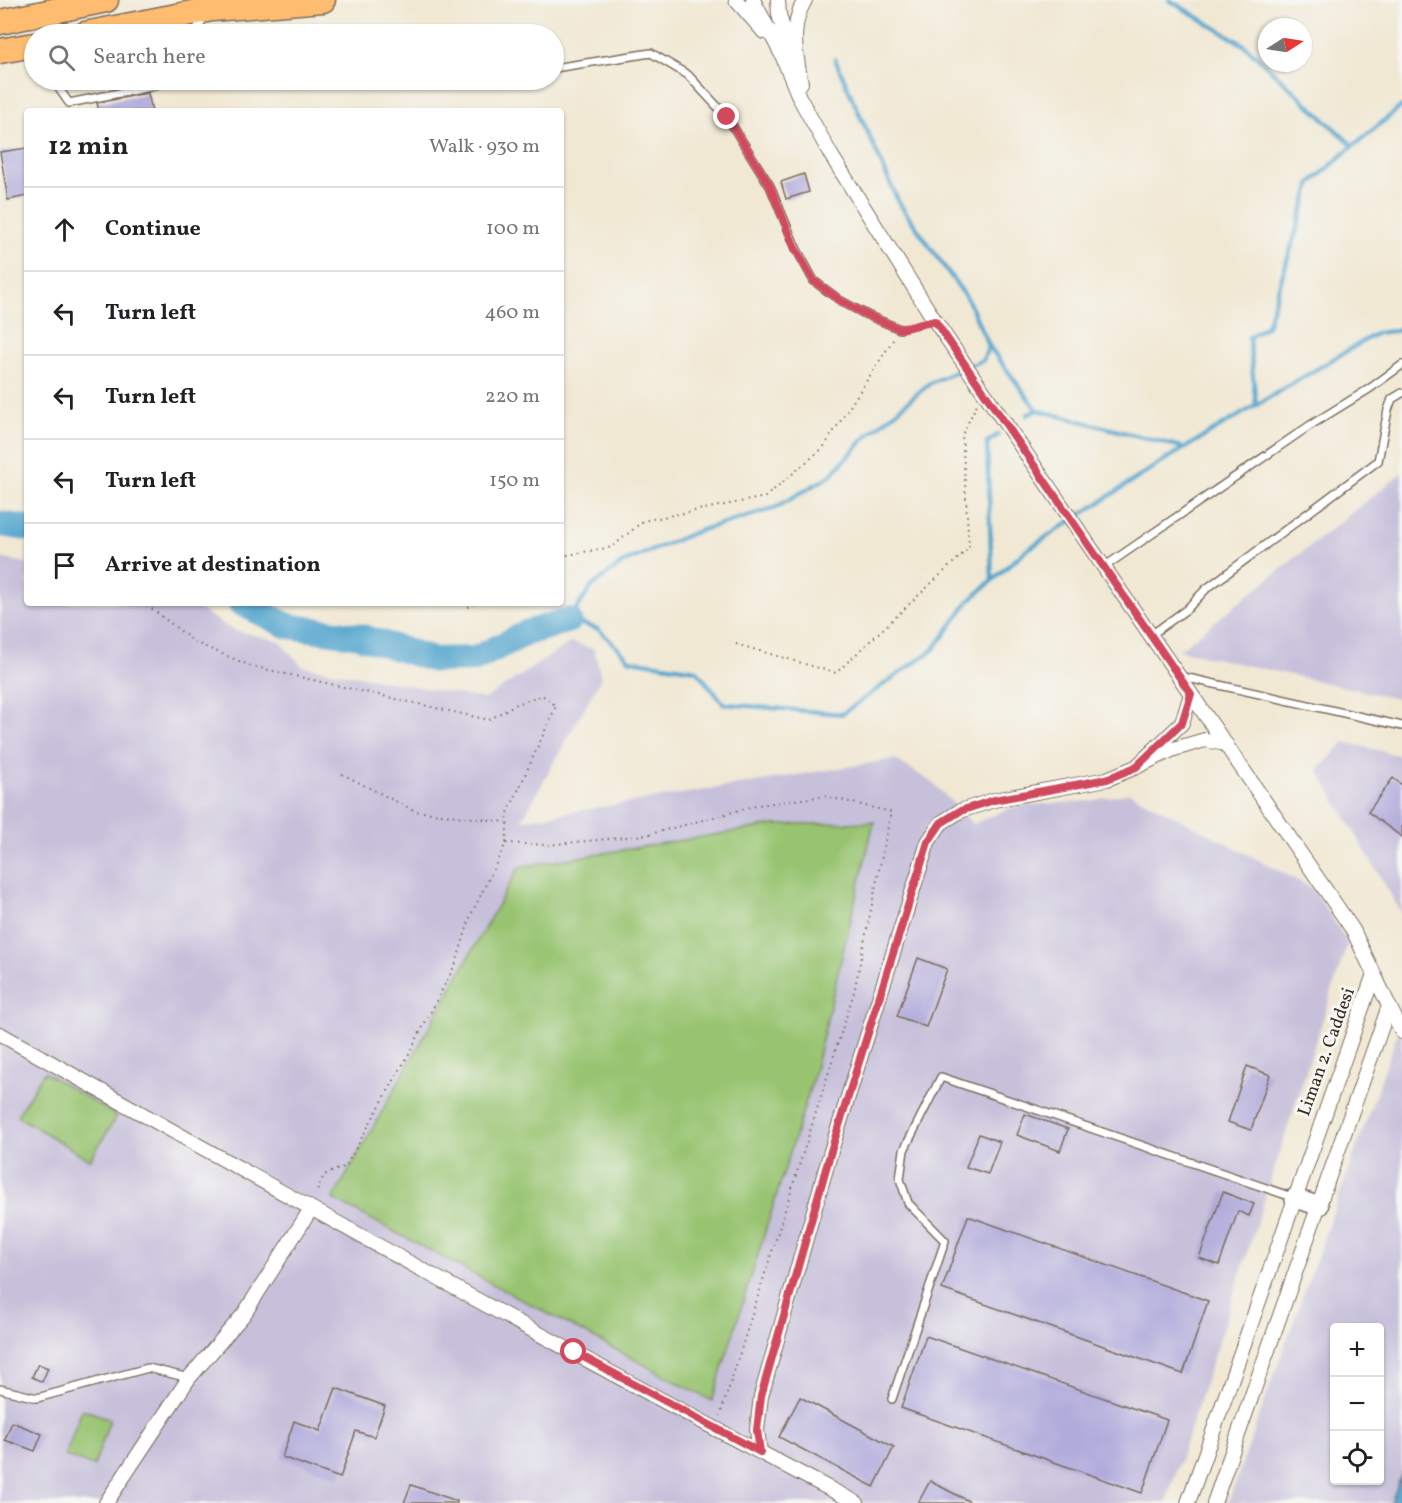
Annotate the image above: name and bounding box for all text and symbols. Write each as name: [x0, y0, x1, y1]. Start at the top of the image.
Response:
north arrow: [1258, 18, 1312, 72]
search box: [24, 24, 564, 90]
icon: search: [45, 41, 78, 74]
text: Search here: [93, 42, 206, 73]
route end: [713, 103, 739, 129]
text: 12 min: [48, 129, 129, 165]
text: Walk · 930 m: [429, 133, 540, 161]
icon: ahead: [48, 213, 81, 246]
text: Continue: [105, 214, 201, 245]
text: 100 m: [486, 215, 540, 243]
icon: left: [48, 297, 81, 330]
text: Turn left: [105, 298, 196, 329]
text: 460 m: [484, 299, 540, 327]
icon: left: [48, 381, 81, 414]
text: Turn left: [105, 382, 196, 413]
text: 220 m: [485, 383, 540, 411]
icon: left: [48, 465, 81, 498]
text: Turn left: [105, 466, 196, 497]
text: 150 m: [489, 467, 540, 495]
icon: arrive: [48, 549, 81, 582]
text: Arrive at destination: [105, 550, 321, 581]
street label: Liman 2. Caddesi: [1292, 984, 1362, 1120]
map controls: [1330, 1323, 1384, 1485]
button: +: [1330, 1323, 1384, 1377]
route start: [560, 1338, 586, 1364]
button: −: [1330, 1377, 1384, 1431]
button: locate: [1330, 1431, 1384, 1485]

